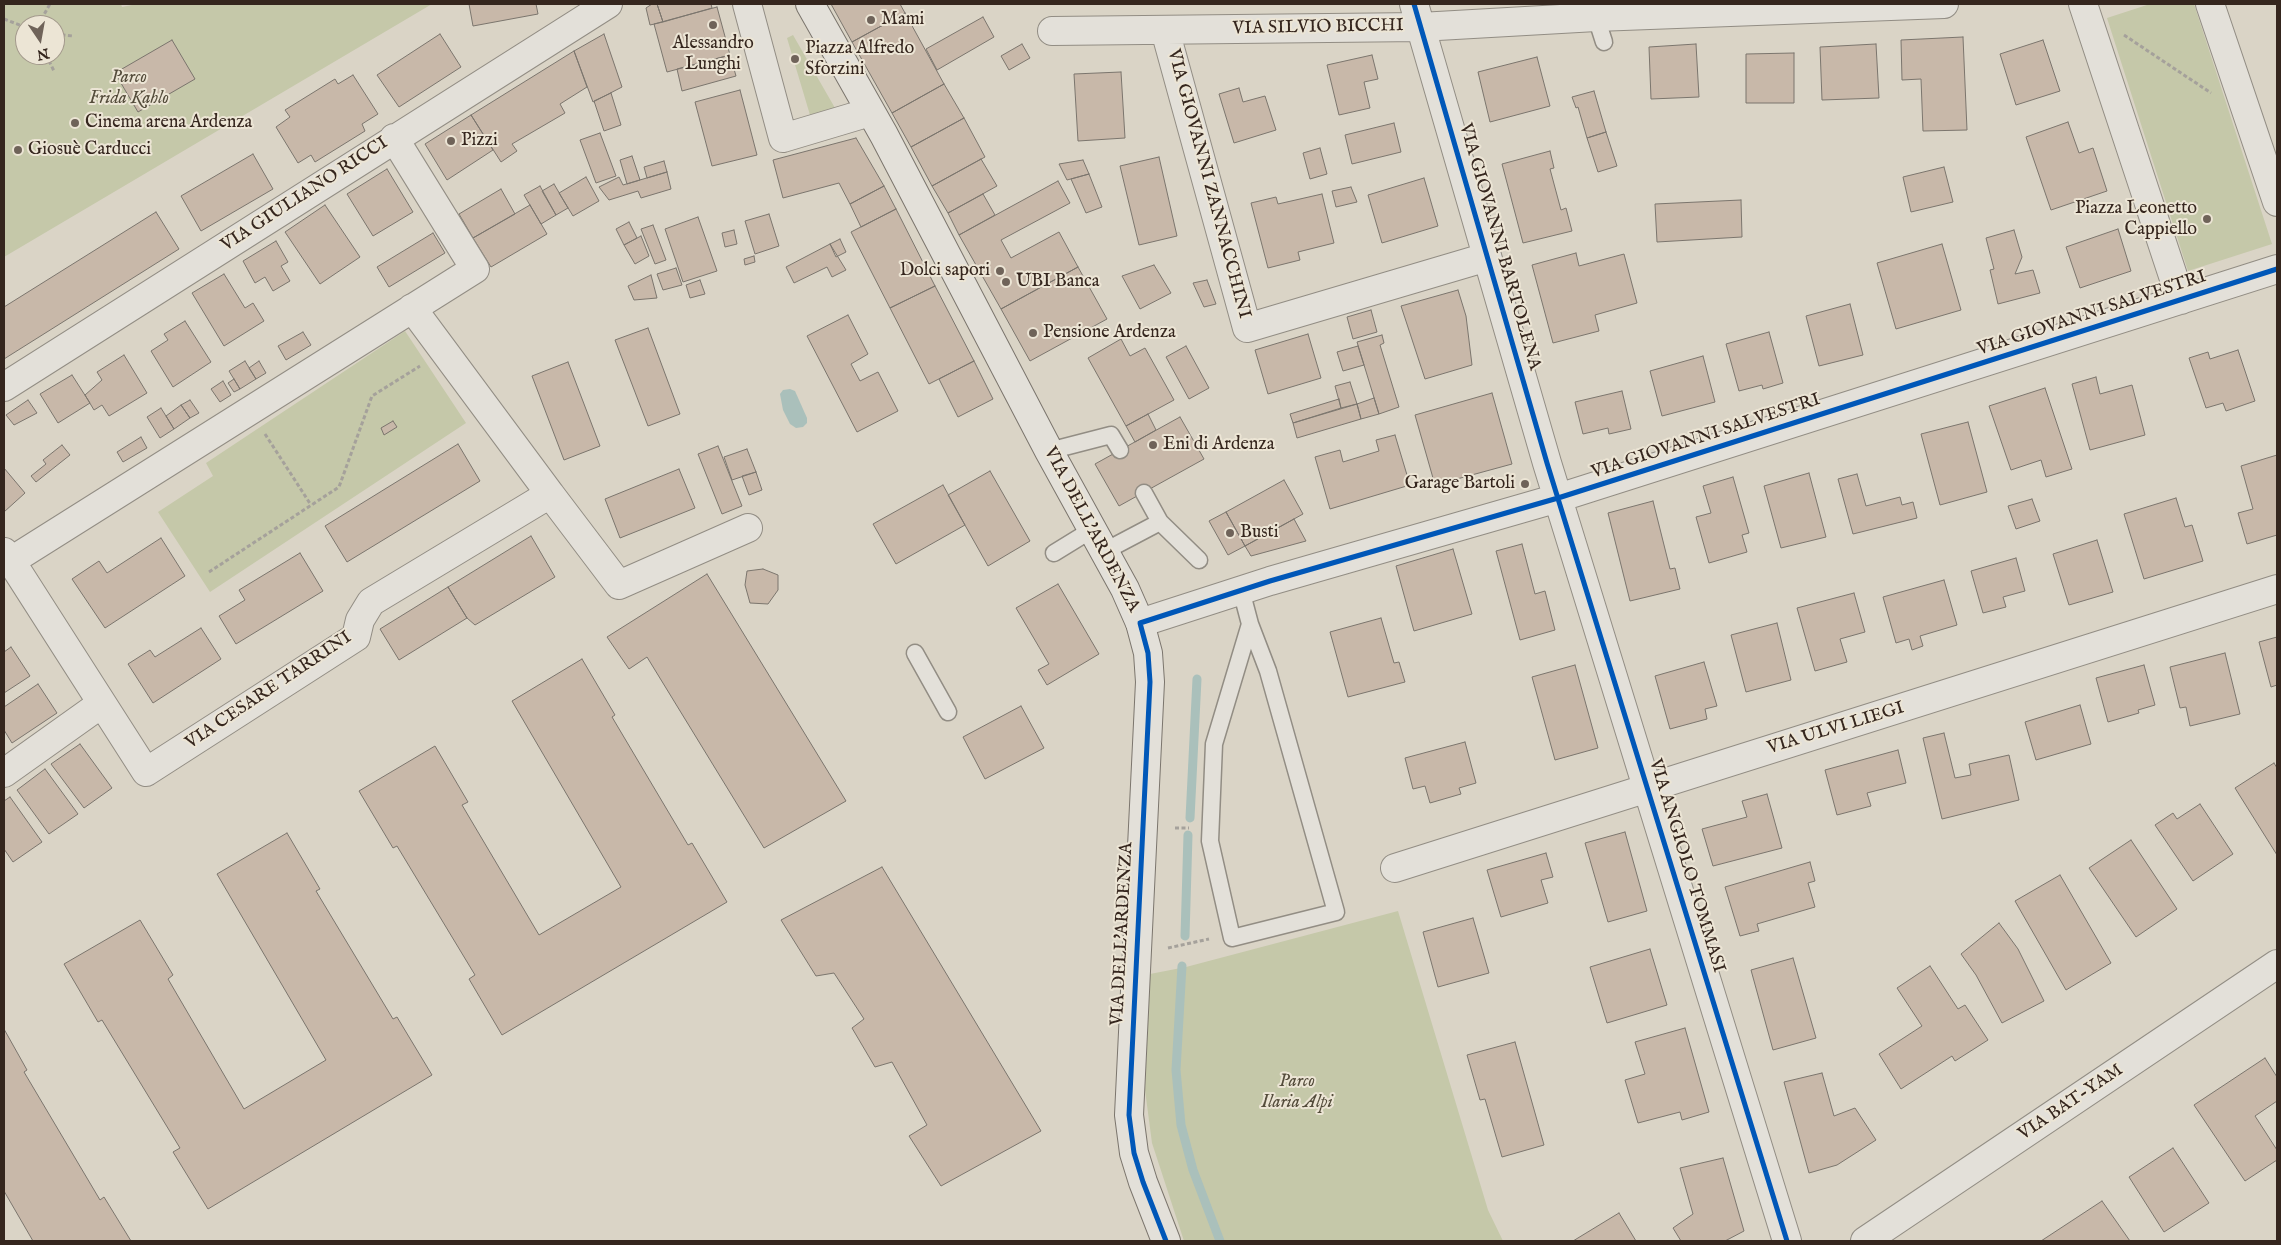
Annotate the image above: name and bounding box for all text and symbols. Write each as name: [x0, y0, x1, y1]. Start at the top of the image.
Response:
place label: Mami: [881, 9, 924, 31]
marker: Mami: [865, 14, 877, 26]
north arrow: [15, 15, 65, 65]
street label: VIA SILVIO BICCHI: [1232, 16, 1404, 40]
marker: Alessandro Lunghi: [707, 19, 719, 31]
place label: Alessandro Lunghi: [672, 33, 754, 76]
place label: Piazza Alfredo Sforzini: [805, 38, 914, 80]
text: N: [35, 44, 51, 64]
street label: VIA GIOVANNI ZANNACCHINI: [1162, 47, 1254, 321]
marker: Piazza Alfredo Sforzini: [789, 53, 801, 65]
park label: Parco Frida Kahlo: [89, 67, 169, 110]
place label: Cinema arena Ardenza: [85, 112, 252, 134]
marker: Cinema arena Ardenza: [69, 117, 81, 129]
street label: VIA GIOVANNI BARTOLENA: [1453, 121, 1545, 373]
place label: Pizzi: [461, 130, 498, 152]
street label: VIA GIULIANO RICCI: [218, 133, 392, 257]
marker: Pizzi: [445, 135, 457, 147]
place label: Giosuè Carducci: [28, 139, 151, 161]
marker: Giosuè Carducci: [12, 144, 24, 156]
place label: Piazza Leonetto Cappiello: [2075, 198, 2197, 240]
marker: Piazza Leonetto Cappiello: [2201, 213, 2213, 225]
place label: Dolci sapori: [900, 260, 990, 282]
marker: Dolci sapori: [994, 265, 1006, 277]
street label: VIA GIOVANNI SALVESTRI: [1975, 267, 2209, 361]
place label: UBI Banca: [1016, 271, 1100, 293]
marker: UBI Banca: [1000, 276, 1012, 288]
place label: Pensione Ardenza: [1043, 322, 1176, 344]
marker: Pensione Ardenza: [1027, 327, 1039, 339]
street label: VIA GIOVANNI SALVESTRI: [1589, 390, 1823, 484]
place label: Eni di Ardenza: [1163, 434, 1274, 456]
marker: Eni di Ardenza: [1147, 439, 1159, 451]
street label: VIA DELL'ARDENZA: [1038, 444, 1144, 616]
place label: Garage Bartoli: [1405, 473, 1515, 495]
marker: Garage Bartoli: [1519, 478, 1531, 490]
place label: Busti: [1240, 522, 1279, 544]
marker: Busti: [1224, 527, 1236, 539]
street label: VIA CESARE TARRINI: [182, 627, 356, 755]
street label: VIA ULVI LIEGI: [1765, 698, 1907, 760]
street label: VIA ANGIOLO TOMMASI: [1643, 757, 1729, 975]
street label: VIA DELL'ARDENZA: [1107, 842, 1139, 1026]
street label: VIA BAT-YAM: [2015, 1060, 2127, 1146]
park label: Parco Ilaria Alpi: [1261, 1071, 1333, 1114]

